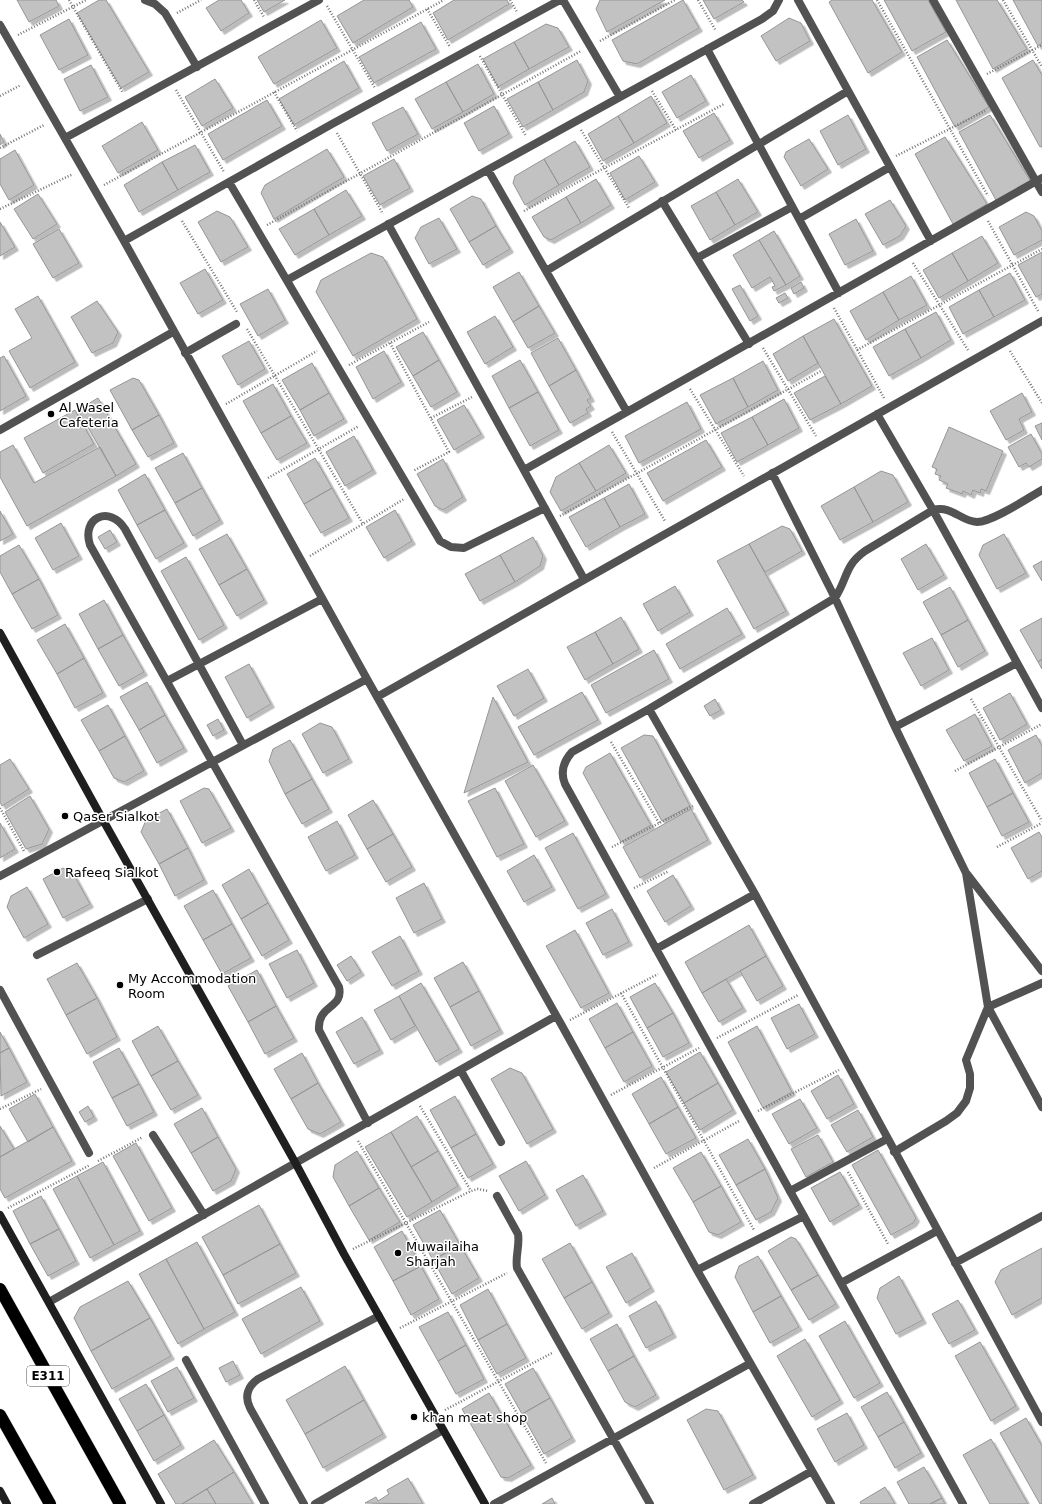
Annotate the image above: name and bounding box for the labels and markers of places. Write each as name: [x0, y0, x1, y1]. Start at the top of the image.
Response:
place label: Al Wasel Cafeteria: [59, 400, 119, 430]
marker: Al Wasel Cafeteria: [46, 409, 56, 419]
place label: Qaser Sialkot: [73, 809, 159, 824]
marker: Qaser Sialkot: [60, 811, 70, 821]
place label: Rafeeq Sialkot: [65, 865, 158, 880]
marker: Rafeeq Sialkot: [52, 867, 62, 877]
place label: My Accommodation Room: [128, 971, 256, 1001]
marker: My Accommodation Room: [115, 980, 125, 990]
place label: Muwailaiha Sharjah: [406, 1239, 479, 1269]
marker: Muwailaiha Sharjah: [393, 1248, 403, 1258]
place label: khan meat shop: [422, 1410, 527, 1425]
marker: khan meat shop: [409, 1412, 419, 1422]

